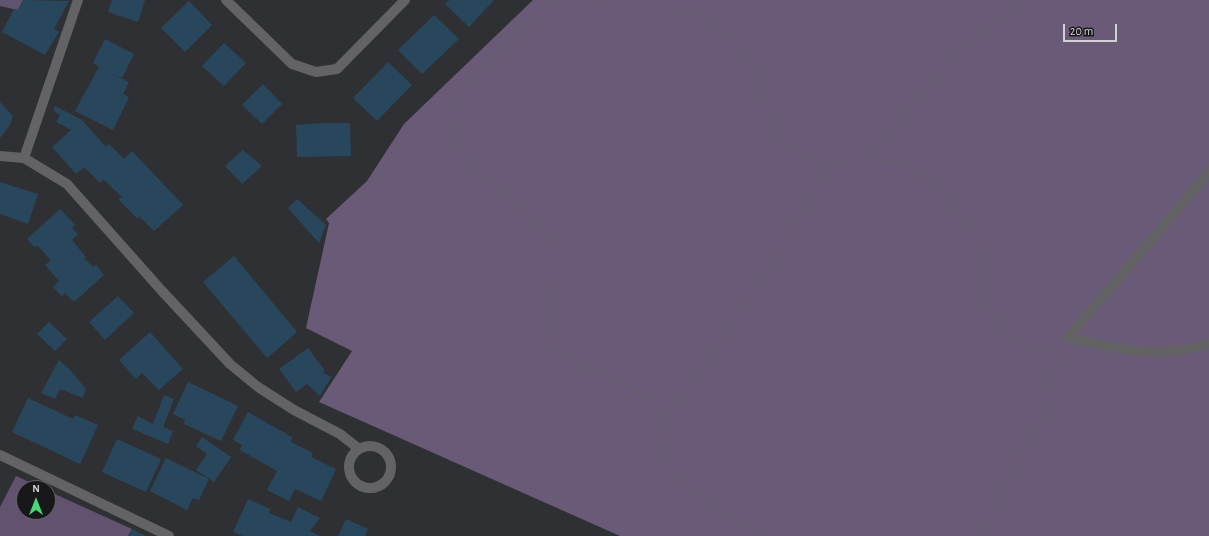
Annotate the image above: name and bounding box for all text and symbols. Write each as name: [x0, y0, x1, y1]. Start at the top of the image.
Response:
scale bar: [1065, 16, 1119, 42]
text: 20 m: [1070, 25, 1093, 37]
north arrow: [16, 480, 56, 520]
text: N: [32, 483, 40, 494]

